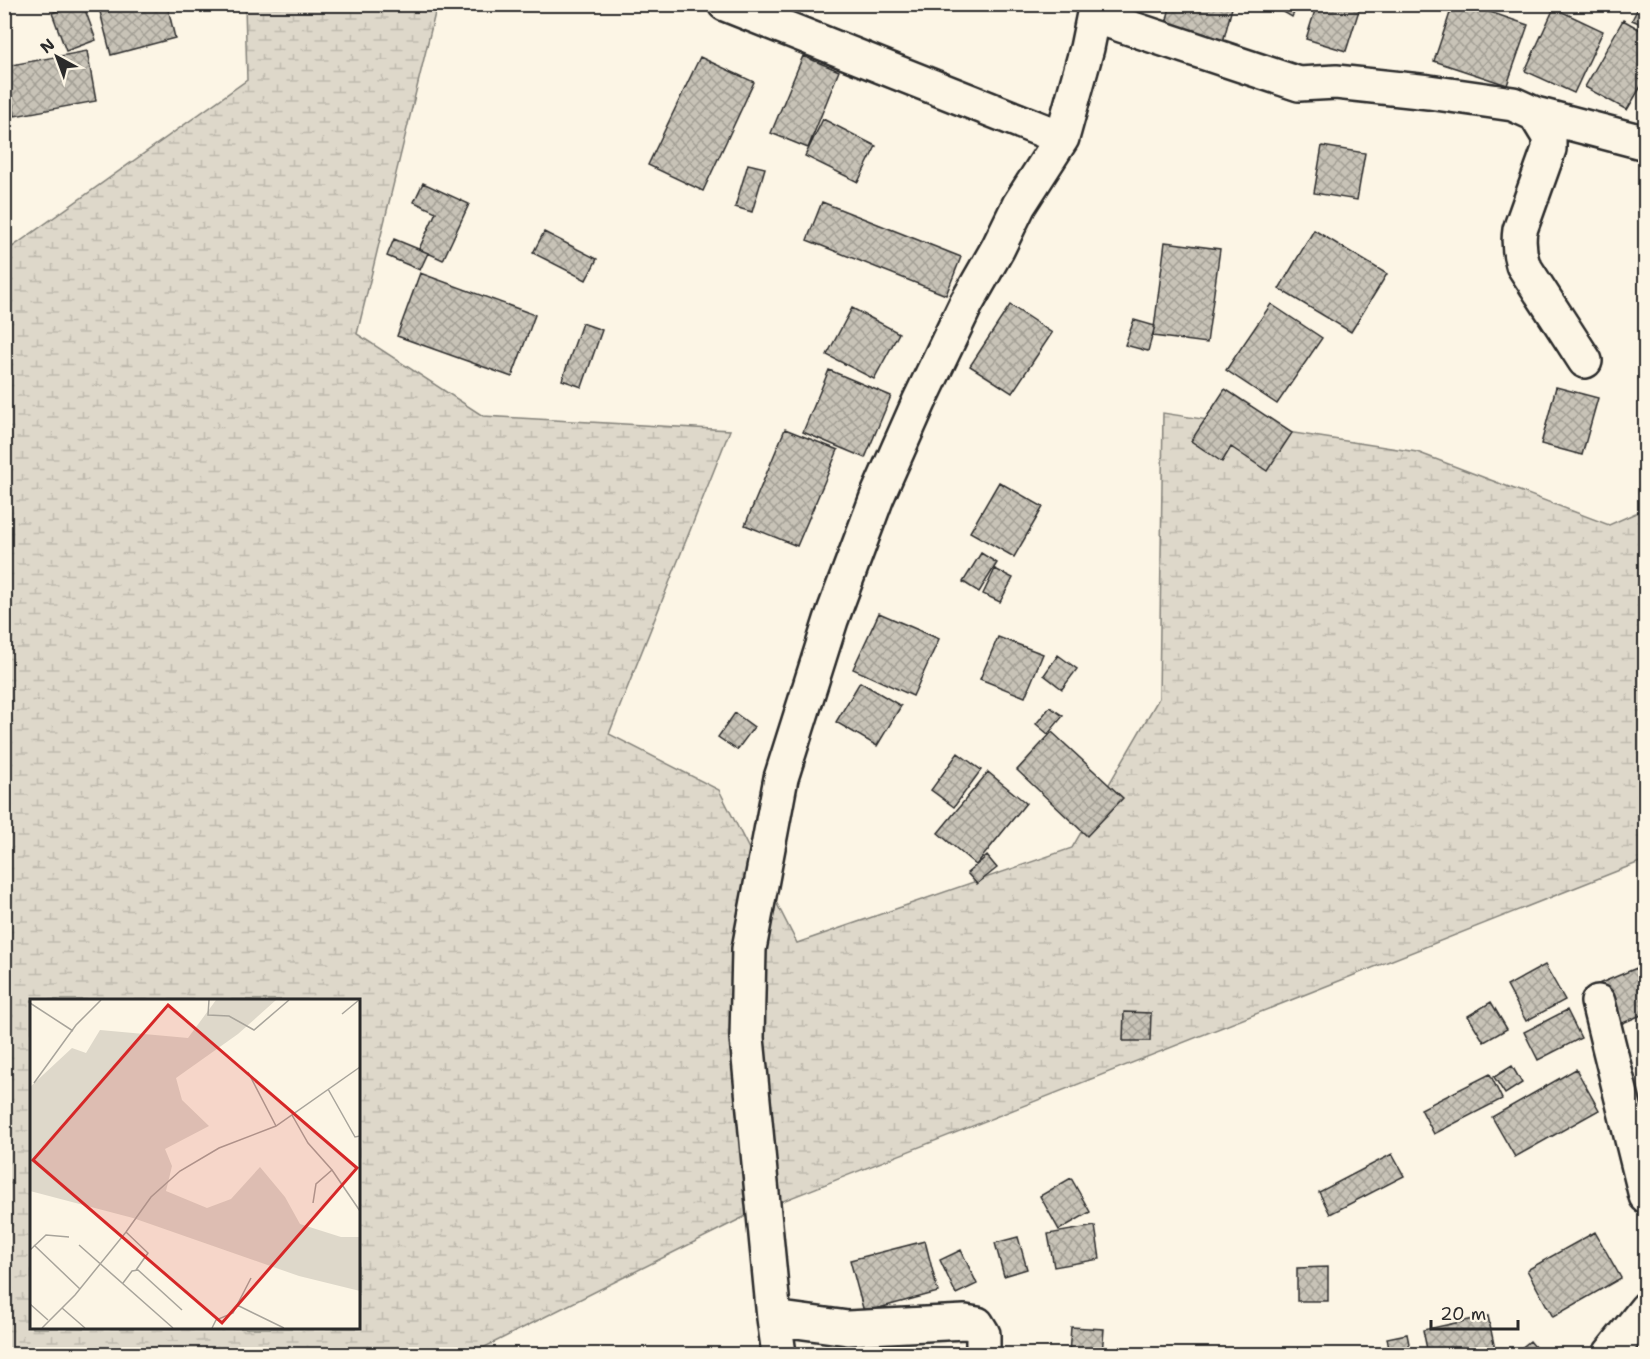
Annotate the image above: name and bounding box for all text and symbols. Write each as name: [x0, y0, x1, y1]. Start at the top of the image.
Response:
north arrow: [27, 27, 87, 87]
text: N: [36, 34, 59, 58]
inset map: [30, 999, 360, 1329]
scale bar: [1431, 1293, 1518, 1331]
text: 20 m: [1440, 1302, 1486, 1326]

